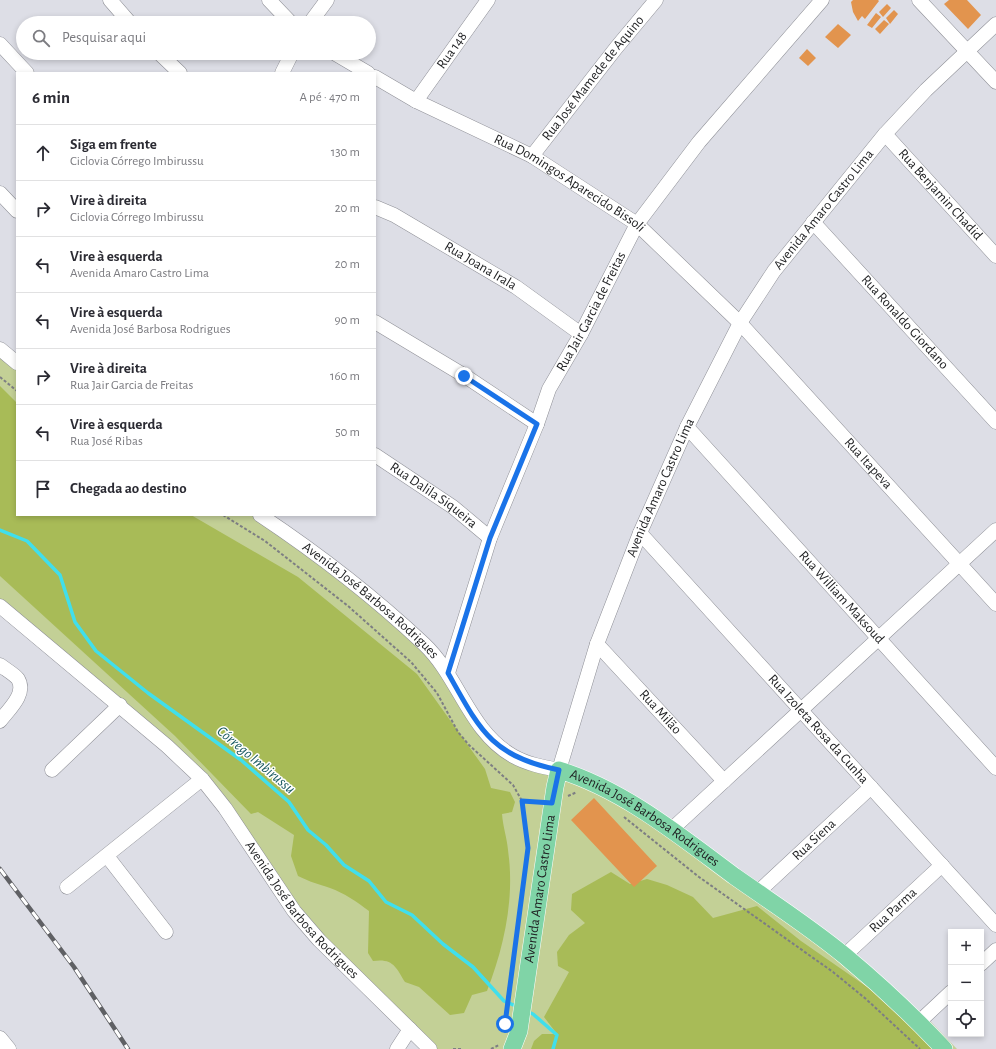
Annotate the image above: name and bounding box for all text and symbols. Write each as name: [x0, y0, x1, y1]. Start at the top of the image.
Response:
street label: Rua José Mamede de Aquino: [540, 13, 647, 143]
search box: [16, 16, 376, 60]
icon: search: [30, 27, 52, 49]
text: Pesquisar aqui: [62, 30, 146, 45]
street label: Rua 148: [434, 30, 470, 72]
text: 6 min: [32, 89, 70, 106]
text: A pé · 470 m: [299, 91, 360, 104]
street label: Rua Domingos Aparecido Bissoli: [492, 132, 648, 235]
text: Siga em frente: [70, 137, 157, 152]
icon: ahead: [32, 142, 54, 164]
text: 130 m: [331, 146, 360, 159]
street label: Rua Benjamin Chadid: [895, 146, 985, 243]
street label: Avenida Amaro Castro Lima: [771, 147, 877, 272]
text: Ciclovia Córrego Imbirussu: [70, 155, 204, 168]
text: Vire à direita: [70, 193, 147, 208]
icon: right: [32, 198, 54, 220]
text: 20 m: [335, 202, 360, 215]
text: Ciclovia Córrego Imbirussu: [70, 211, 204, 224]
street label: Rua Joana Irala: [442, 239, 519, 293]
text: Vire à esquerda: [70, 249, 163, 264]
street label: Rua Jair Garcia de Freitas: [554, 250, 629, 374]
icon: left: [32, 254, 54, 276]
text: 20 m: [335, 258, 360, 271]
text: Avenida Amaro Castro Lima: [70, 267, 209, 280]
street label: Rua Ronaldo Giordano: [859, 273, 951, 372]
text: Vire à esquerda: [70, 305, 163, 320]
icon: left: [32, 310, 54, 332]
text: 90 m: [334, 314, 360, 327]
text: Avenida José Barbosa Rodrigues: [70, 323, 230, 336]
text: Vire à direita: [70, 361, 147, 376]
icon: right: [32, 366, 54, 388]
route end: [455, 367, 473, 385]
text: 160 m: [330, 370, 360, 383]
text: Rua Jair Garcia de Freitas: [70, 379, 193, 392]
street label: Avenida Amaro Castro Lima: [624, 416, 697, 559]
text: Vire à esquerda: [70, 417, 163, 432]
icon: left: [32, 422, 54, 444]
text: 50 m: [335, 426, 360, 439]
text: Rua José Ribas: [70, 435, 143, 448]
street label: Rua Itapeva: [841, 435, 895, 492]
street label: Rua Dalila Siqueira: [387, 460, 480, 531]
icon: arrive: [32, 478, 54, 500]
text: Chegada ao destino: [70, 481, 187, 496]
street label: Avenida José Barbosa Rodrigues: [300, 540, 441, 661]
street label: Rua William Maksoud: [796, 548, 887, 646]
street label: Rua Izoleta Rosa da Cunha: [765, 672, 871, 787]
street label: Rua Milão: [637, 687, 684, 737]
water label: Córrego Imbirussu: [214, 723, 298, 797]
street label: Avenida José Barbosa Rodrigues: [568, 767, 722, 869]
street label: Avenida Amaro Castro Lima: [522, 813, 558, 964]
street label: Rua Siena: [790, 816, 839, 863]
street label: Avenida José Barbosa Rodrigues: [242, 839, 361, 982]
street label: Rua Parma: [867, 885, 920, 936]
map controls: [948, 929, 984, 1037]
button: +: [948, 929, 984, 965]
button: −: [948, 965, 984, 1001]
button: locate: [948, 1001, 984, 1037]
route start: [496, 1015, 514, 1033]

